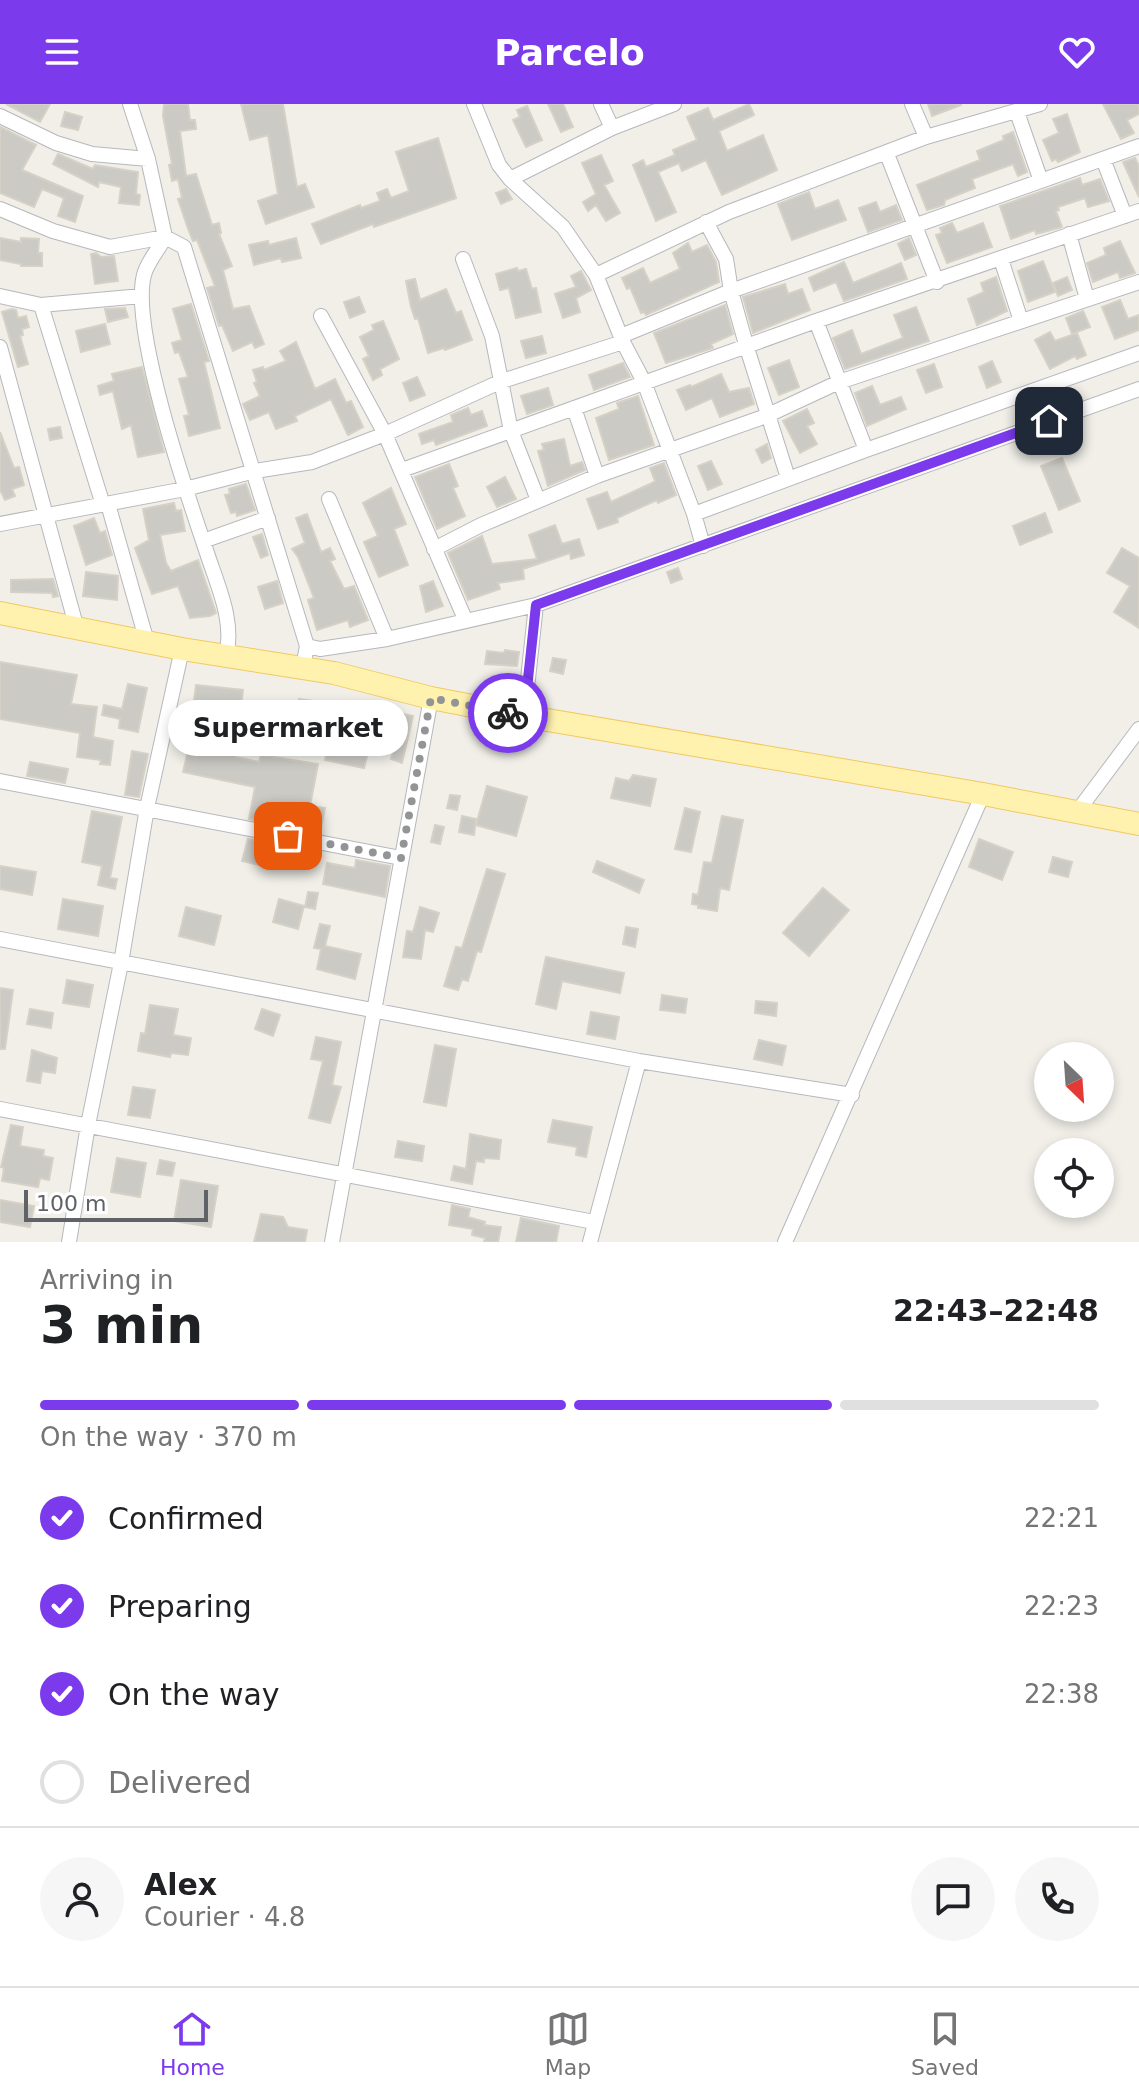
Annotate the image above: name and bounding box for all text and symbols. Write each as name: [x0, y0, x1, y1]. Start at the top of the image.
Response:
icon: menu: [40, 30, 84, 74]
icon: heart: [1055, 30, 1099, 74]
text: Parcelo: [494, 32, 645, 73]
pin: [1015, 387, 1083, 455]
icon: home: [1027, 399, 1071, 443]
courier: [468, 673, 548, 753]
icon: bike: [486, 691, 530, 735]
callout: Supermarket: [168, 700, 408, 756]
text: Supermarket: [193, 713, 383, 743]
pin: [254, 802, 322, 870]
icon: bag: [266, 814, 310, 858]
north arrow: [1034, 1042, 1114, 1122]
map controls: [1034, 1042, 1114, 1218]
button: locate: [1034, 1138, 1114, 1218]
scale bar: [24, 1186, 208, 1222]
text: 100 m: [36, 1191, 106, 1216]
text: Arriving in: [40, 1265, 174, 1295]
text: 22:43–22:48: [893, 1293, 1099, 1328]
text: 3 min: [40, 1295, 203, 1355]
text: On the way · 370 m: [40, 1422, 297, 1452]
icon: check: [40, 1496, 84, 1540]
text: Confirmed: [108, 1501, 264, 1536]
text: 22:21: [1024, 1503, 1099, 1533]
icon: check: [40, 1584, 84, 1628]
text: Preparing: [108, 1589, 252, 1624]
text: 22:23: [1024, 1591, 1099, 1621]
icon: check: [40, 1672, 84, 1716]
text: On the way: [108, 1677, 280, 1712]
text: 22:38: [1024, 1679, 1099, 1709]
text: Delivered: [108, 1765, 252, 1800]
button: person: [40, 1857, 124, 1941]
button: chat: [911, 1857, 995, 1941]
button: phone: [1015, 1857, 1099, 1941]
text: Alex: [144, 1867, 217, 1902]
text: Courier · 4.8: [144, 1902, 305, 1932]
tab: Home: [160, 2007, 225, 2080]
tab: Map: [545, 2007, 591, 2080]
tab: Saved: [911, 2007, 979, 2080]

